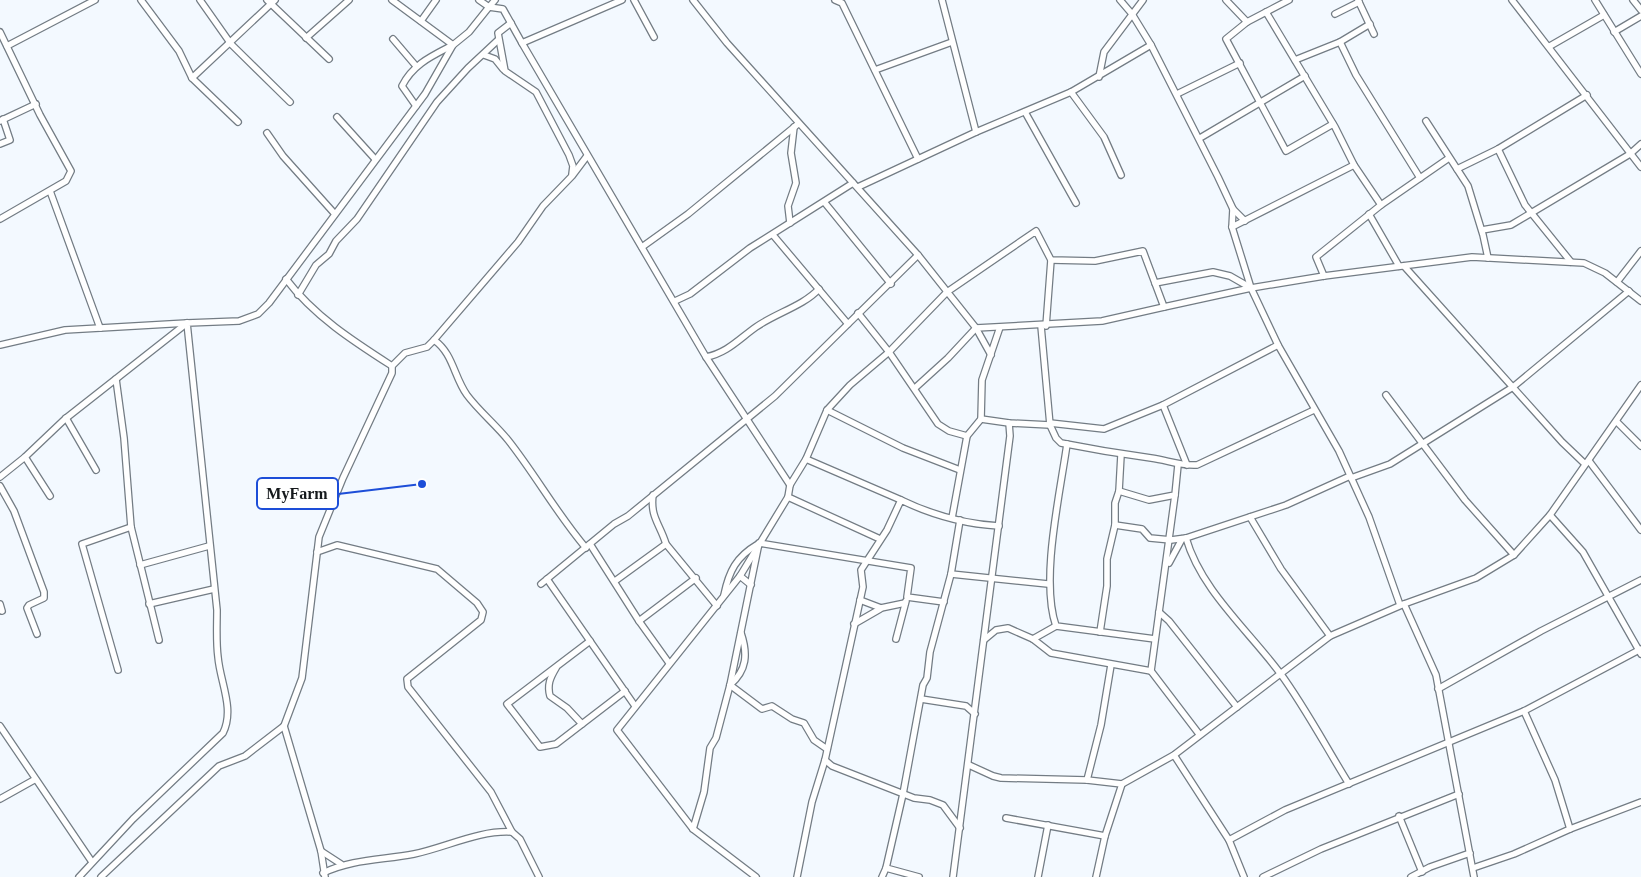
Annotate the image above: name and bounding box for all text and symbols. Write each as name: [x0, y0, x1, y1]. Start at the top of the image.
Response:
callout: MyFarm: [257, 478, 338, 509]
text: MyFarm: [266, 485, 328, 503]

